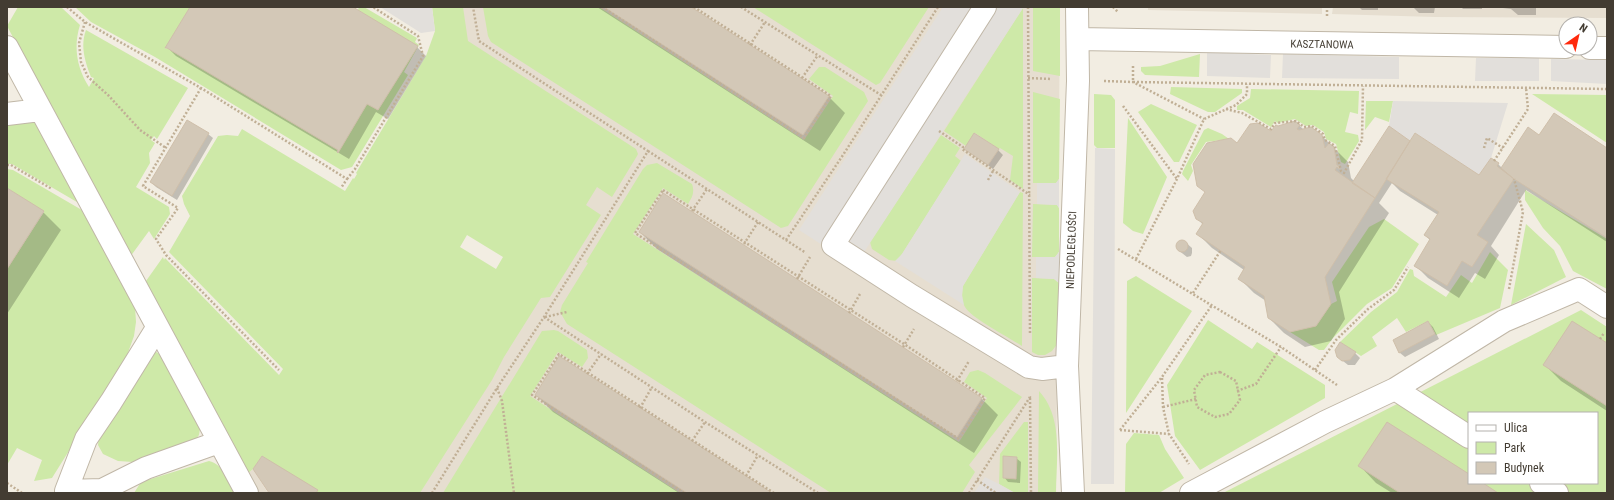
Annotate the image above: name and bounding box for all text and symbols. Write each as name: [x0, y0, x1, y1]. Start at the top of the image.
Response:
north arrow: [1558, 16, 1598, 56]
text: N: [1577, 21, 1590, 36]
street label: KASZTANOWA: [1290, 37, 1354, 52]
street label: NIEPODLEGŁOŚCI: [1064, 211, 1079, 289]
legend: [1468, 412, 1598, 484]
text: Ulica: [1504, 421, 1528, 435]
text: Park: [1504, 441, 1526, 455]
text: Budynek: [1504, 461, 1545, 475]

